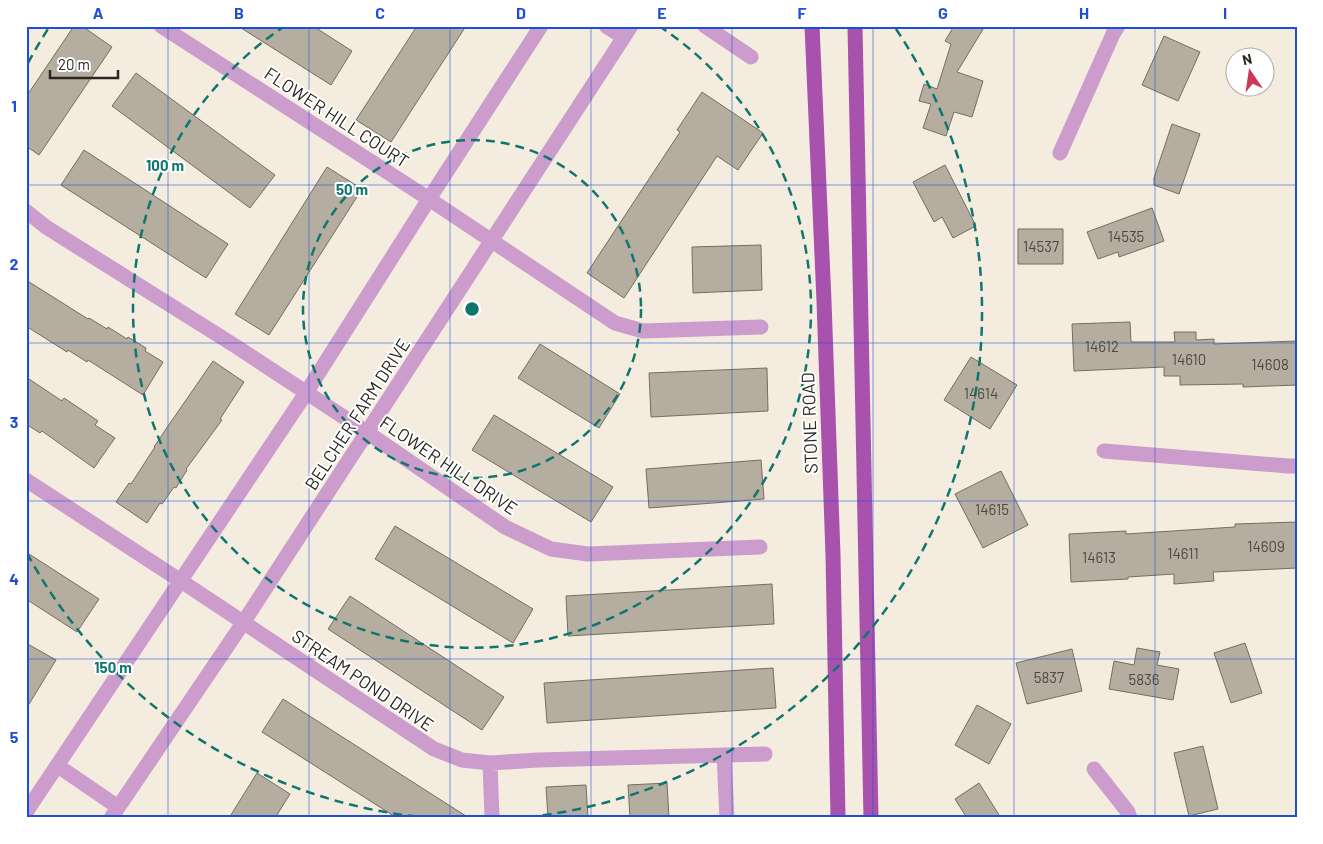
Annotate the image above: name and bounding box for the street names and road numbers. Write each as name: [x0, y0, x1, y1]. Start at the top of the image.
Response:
street label: FLOWER HILL COURT: [261, 62, 413, 172]
street label: BELCHER FARM DRIVE: [300, 334, 414, 494]
street label: STONE ROAD: [796, 372, 822, 474]
street label: FLOWER HILL DRIVE: [376, 411, 522, 519]
street label: STREAM POND DRIVE: [288, 624, 438, 736]

